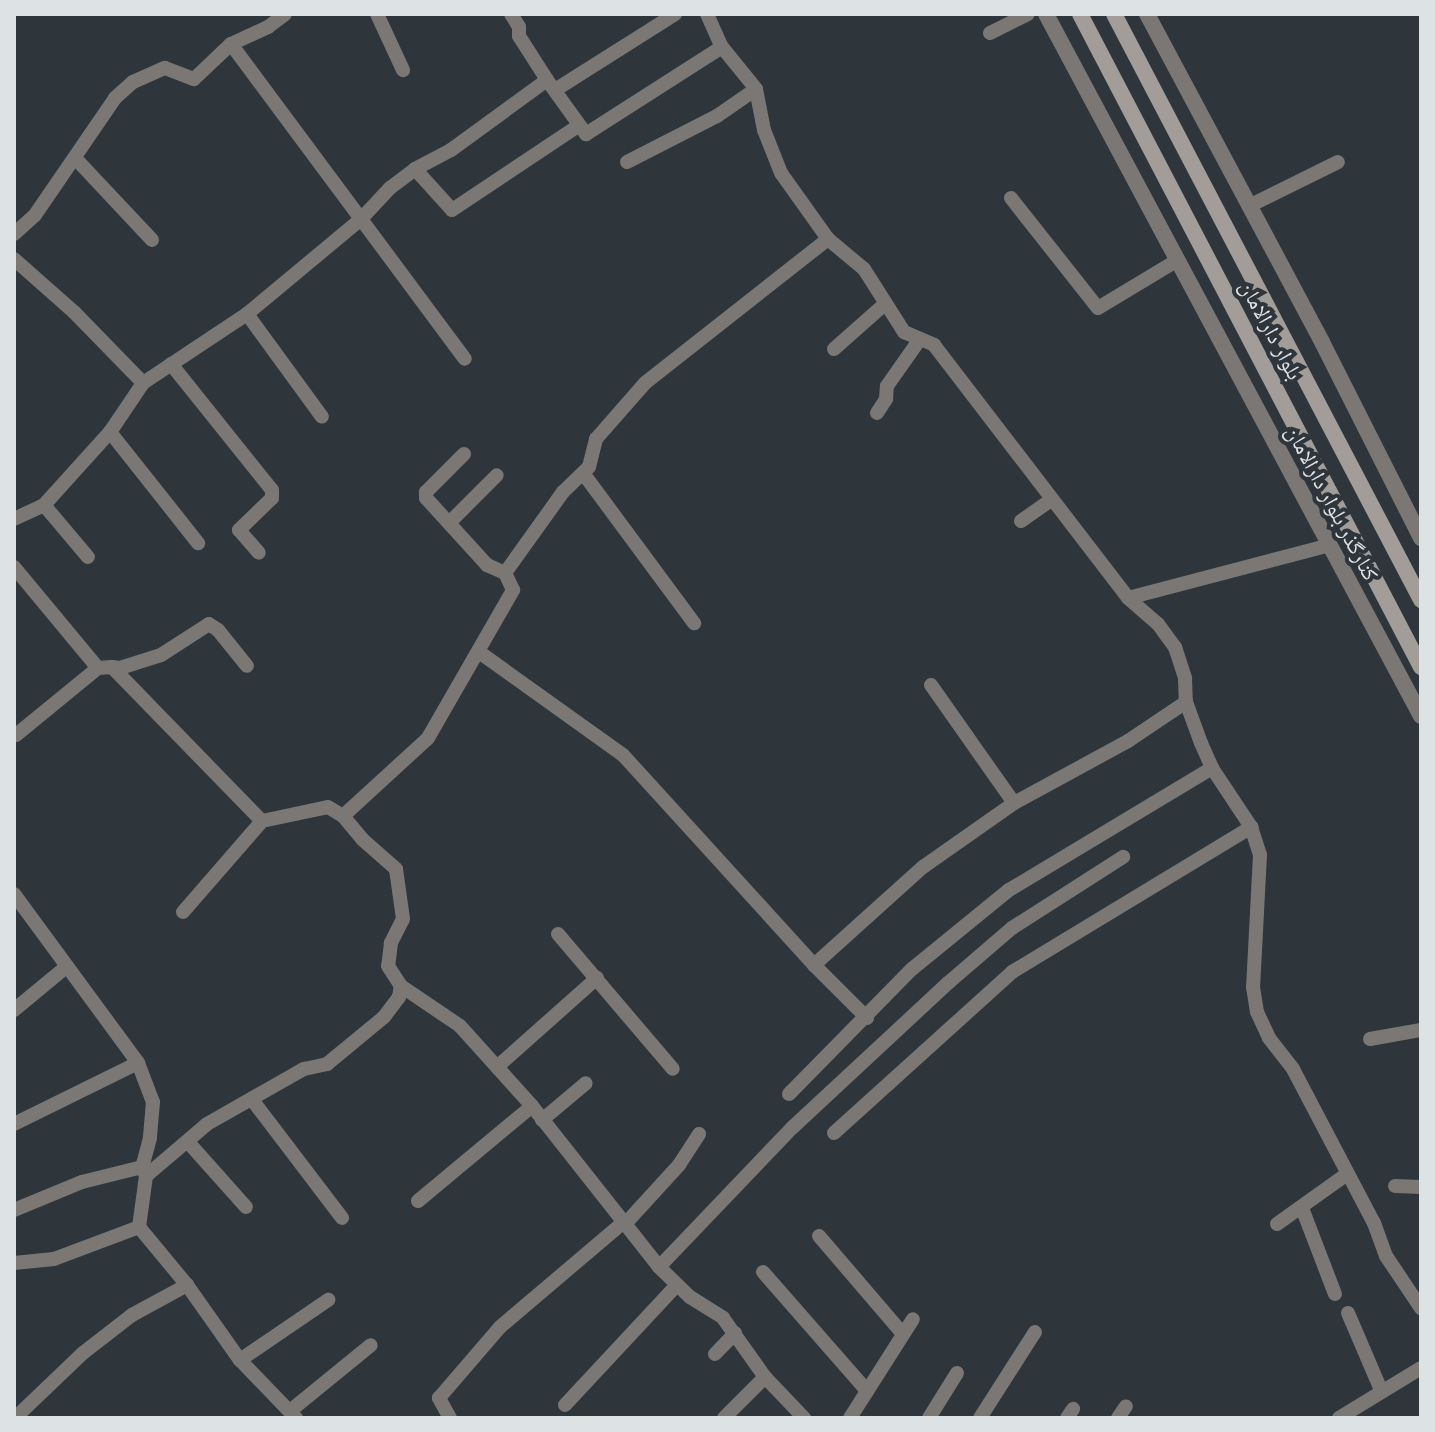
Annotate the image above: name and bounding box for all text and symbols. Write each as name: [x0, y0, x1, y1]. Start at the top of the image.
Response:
street label: بلوار دارالامان: [1234, 276, 1308, 384]
street label: کنارگذر بلوار دارالامان: [1280, 421, 1384, 585]

